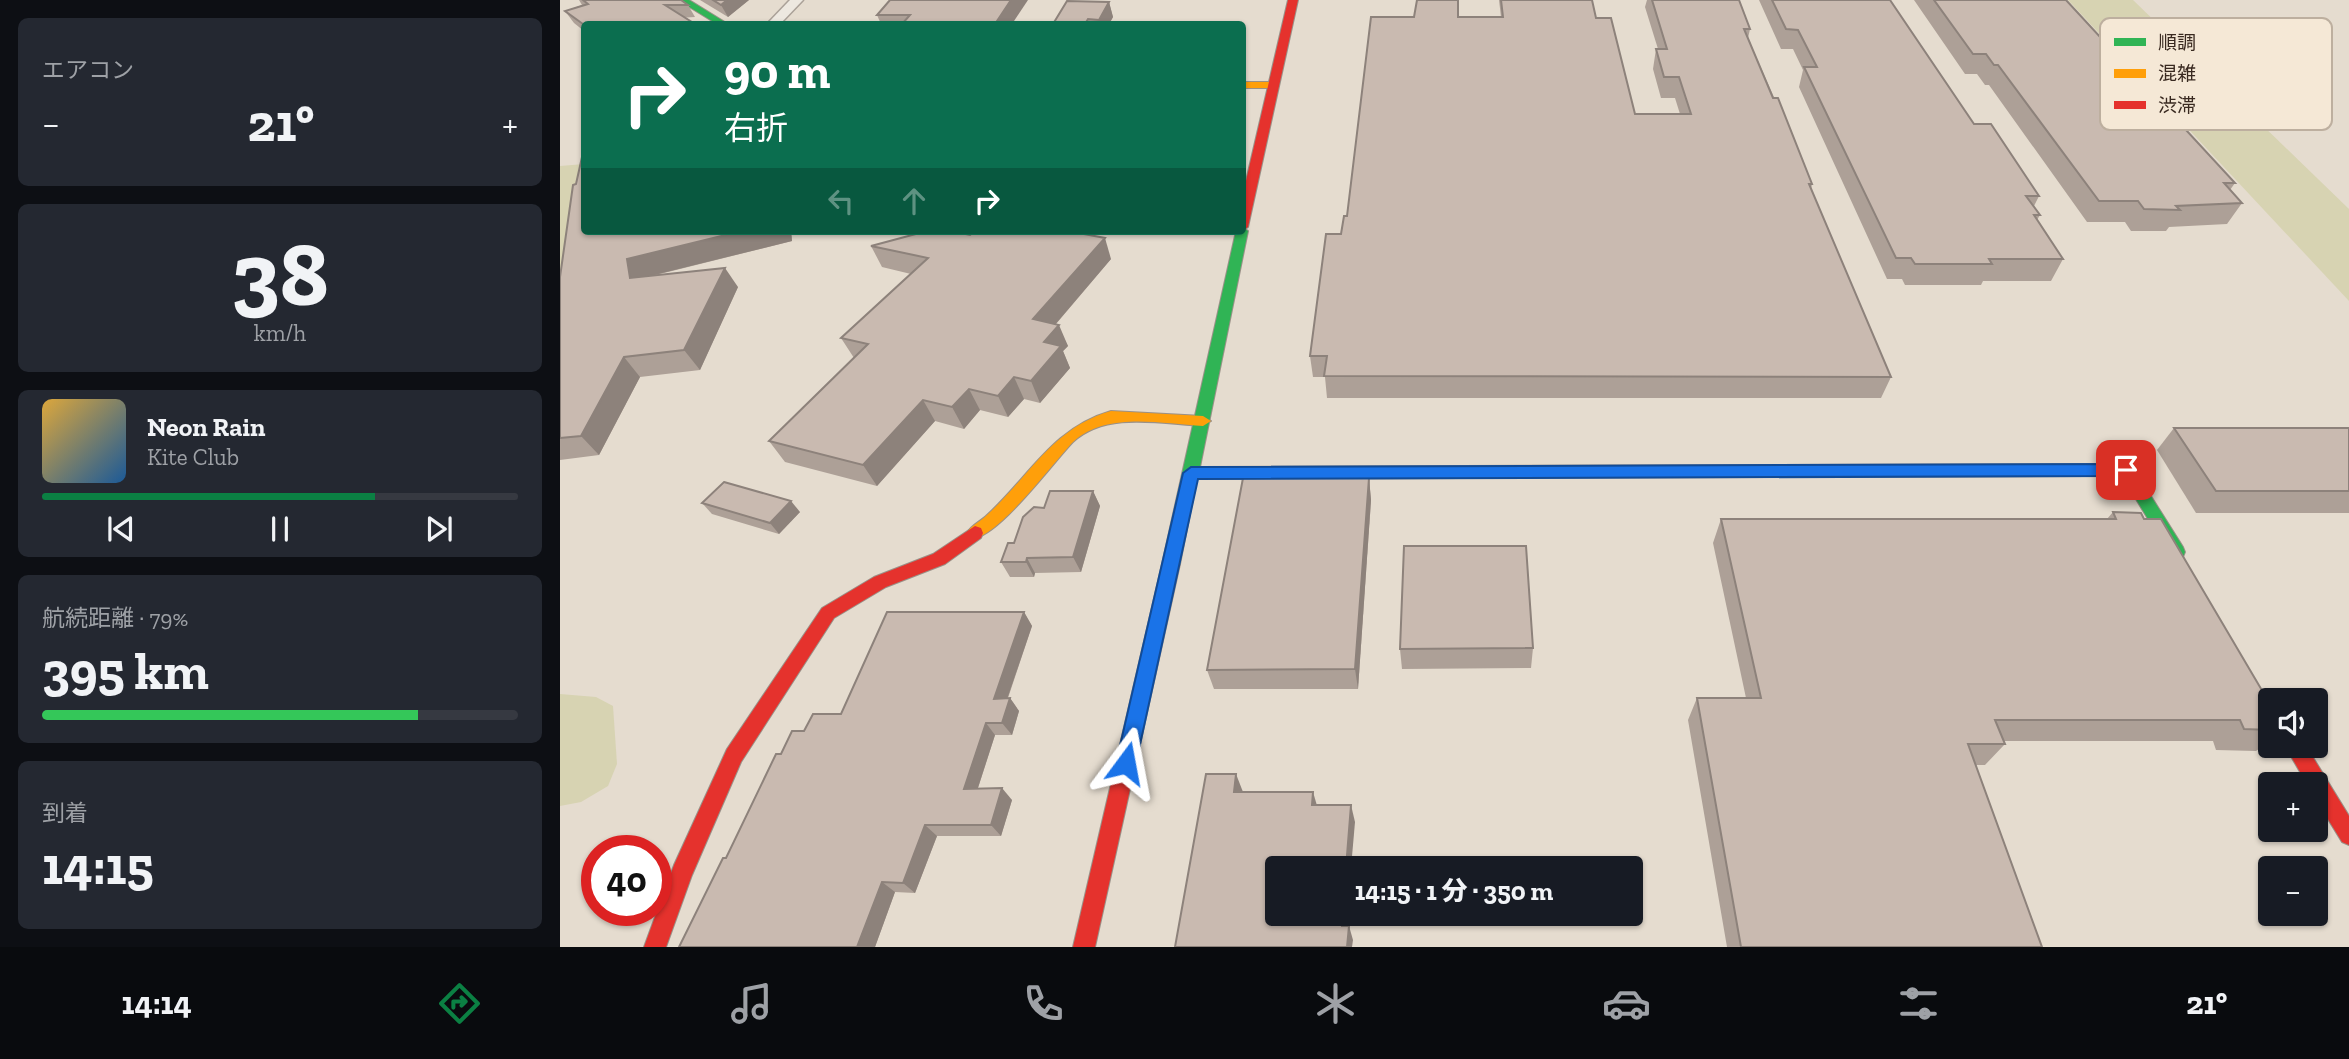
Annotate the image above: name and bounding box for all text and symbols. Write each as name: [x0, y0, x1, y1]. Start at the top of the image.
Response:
legend: [2100, 18, 2332, 130]
text: 順調: [2158, 31, 2196, 54]
text: 90 m: [724, 42, 831, 101]
icon: right: [609, 49, 700, 140]
text: エアコン: [42, 56, 134, 84]
text: 混雑: [2158, 62, 2196, 85]
text: 21°: [247, 92, 314, 154]
text: 渋滞: [2158, 94, 2196, 117]
text: −: [42, 101, 60, 147]
text: +: [502, 101, 518, 147]
text: 右折: [724, 109, 788, 147]
icon: left: [822, 182, 860, 220]
icon: ahead: [895, 182, 933, 220]
icon: right: [968, 182, 1006, 220]
text: 38: [231, 219, 329, 328]
text: km/h: [254, 319, 306, 347]
text: Neon Rain: [147, 411, 265, 443]
pin: [2096, 440, 2156, 500]
text: Kite Club: [147, 443, 239, 471]
icon: arrive: [2107, 451, 2145, 489]
icon: previous: [102, 510, 140, 548]
icon: pause: [261, 510, 299, 548]
icon: next: [420, 510, 458, 548]
text: 航続距離 · 79%: [42, 604, 188, 632]
text: 395 km: [42, 640, 209, 702]
map controls: [2258, 688, 2328, 926]
button: sound: [2258, 688, 2328, 758]
position arrow: [1089, 726, 1163, 800]
button: +: [2258, 772, 2328, 842]
text: 到着: [42, 799, 88, 827]
text: 14:15: [42, 835, 154, 897]
speed limit sign: 40: [581, 835, 672, 926]
button: −: [2258, 856, 2328, 926]
text: 14:15 · 1 分 · 350 m: [1355, 875, 1553, 907]
icon: directions: [435, 979, 484, 1028]
icon: music: [727, 979, 776, 1028]
icon: phone: [1019, 979, 1068, 1028]
icon: climate: [1311, 979, 1360, 1028]
icon: car: [1602, 979, 1651, 1028]
icon: filters: [1894, 979, 1943, 1028]
text: 14:14: [121, 984, 192, 1022]
text: 21°: [2186, 984, 2227, 1022]

